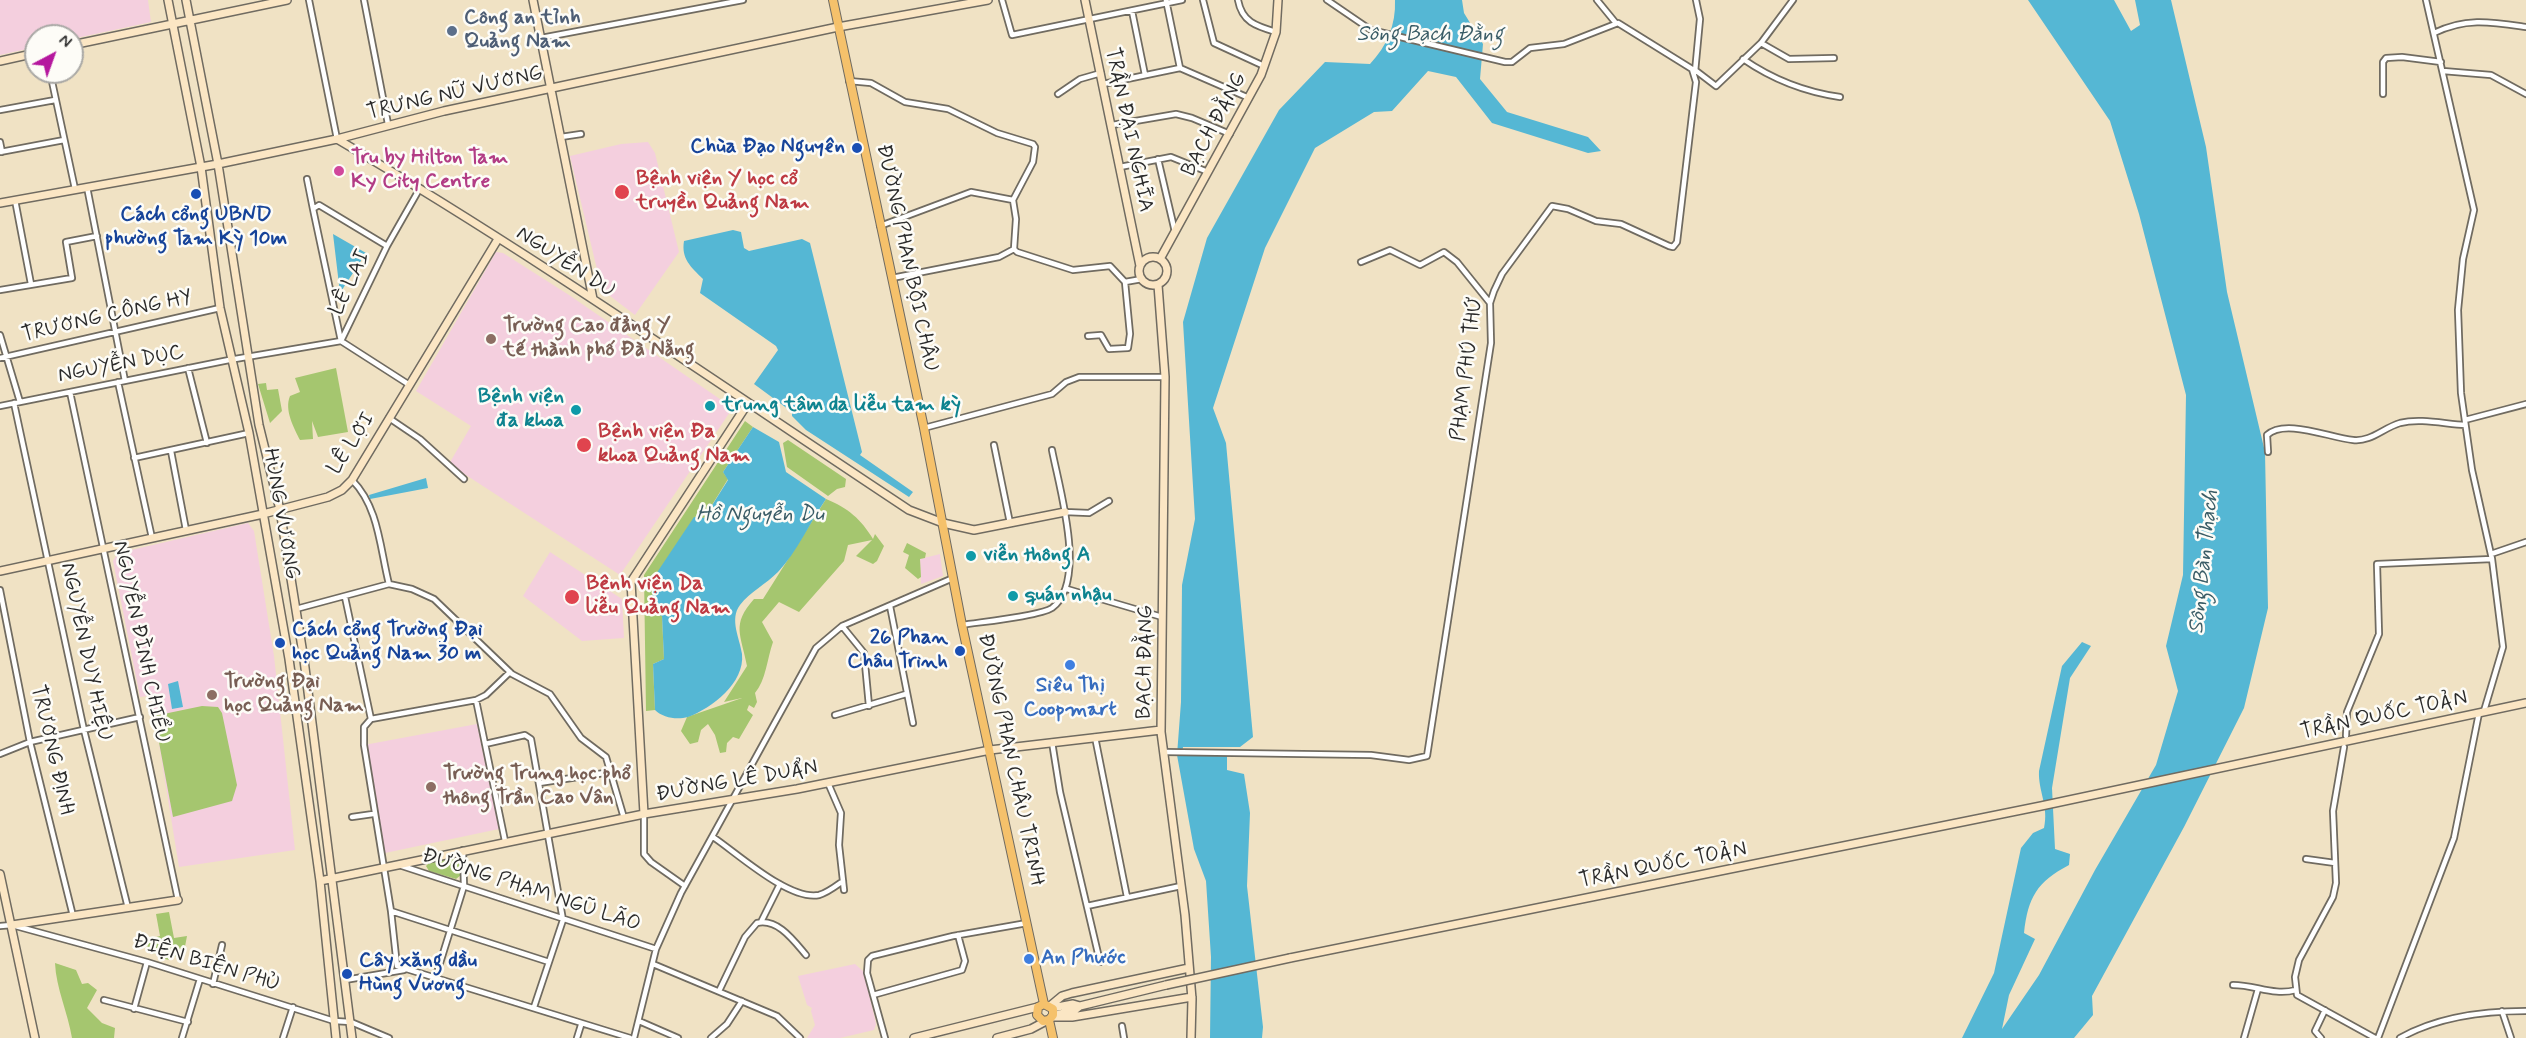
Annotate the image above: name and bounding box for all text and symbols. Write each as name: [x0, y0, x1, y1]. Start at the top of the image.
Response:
place label: Công an tỉnh Quảng Nam: [464, 6, 581, 56]
water label: Sông Bạch Đằng: [1357, 22, 1503, 48]
north arrow: [24, 24, 84, 84]
marker: Công an tỉnh Quảng Nam: [445, 24, 459, 38]
text: N: [54, 30, 76, 53]
street label: TRẦN ĐẠI NGHĨA: [1098, 45, 1158, 215]
street label: TRƯNG NỮ VƯƠNG: [364, 61, 546, 127]
street label: BẠCH ĐẰNG: [1177, 69, 1253, 181]
place label: Chùa Đạo Nguyên: [690, 135, 845, 161]
marker: Chùa Đạo Nguyên: [850, 141, 864, 155]
street label: ĐƯỜNG PHAN BỘI CHÂU: [870, 142, 942, 374]
place label: Tru by Hilton Tam Ky City Centre: [351, 146, 508, 196]
marker: Tru by Hilton Tam Ky City Centre: [332, 164, 346, 178]
place label: Bệnh viện Y học cổ truyền Quảng Nam: [636, 167, 810, 217]
marker: Bệnh viện Y học cổ truyền Quảng Nam: [613, 183, 631, 201]
marker: Cách cổng UBND phường Tam Kỳ 10m: [189, 187, 203, 201]
place label: Cách cổng UBND phường Tam Kỳ 10m: [105, 203, 287, 253]
street label: NGUYỄN DU: [511, 222, 619, 304]
street label: LÊ LAI: [325, 246, 377, 320]
street label: TRƯƠNG CÔNG HY: [19, 285, 195, 349]
street label: PHẠM PHÚ THỨ: [1447, 295, 1489, 443]
place label: Trường Cao đẳng Y tế thành phố Đà Nẵng: [503, 314, 695, 364]
marker: Trường Cao đẳng Y tế thành phố Đà Nẵng: [484, 332, 498, 346]
street label: NGUYỄN DỤC: [56, 340, 186, 390]
place label: Bệnh viện đa khoa: [478, 385, 564, 435]
place label: trung tâm da liễu tam kỳ: [722, 393, 961, 419]
marker: trung tâm da liễu tam kỳ: [703, 399, 717, 413]
marker: Bệnh viện đa khoa: [569, 403, 583, 417]
street label: LÊ LỢI: [323, 408, 381, 480]
place label: Bệnh viện Đa khoa Quảng Nam: [598, 420, 750, 470]
marker: Bệnh viện Đa khoa Quảng Nam: [575, 436, 593, 454]
street label: HÙNG VƯƠNG: [256, 447, 304, 581]
water label: Sông Bàn Thạch: [2184, 489, 2226, 635]
water label: Hồ Nguyễn Du: [696, 502, 824, 528]
street label: NGUYỄN ĐÌNH CHIỂU: [106, 539, 174, 745]
place label: viễn thông A: [983, 543, 1091, 569]
marker: viễn thông A: [964, 549, 978, 563]
street label: NGUYỄN DUY HIỆU: [54, 561, 116, 743]
place label: Bệnh viện Da liễu Quảng Nam: [586, 572, 730, 622]
place label: quán nhậu: [1025, 583, 1111, 609]
marker: Bệnh viện Da liễu Quảng Nam: [563, 588, 581, 606]
marker: quán nhậu: [1006, 589, 1020, 603]
street label: BẠCH ĐẰNG: [1132, 605, 1160, 719]
place label: Cách cổng Trường Đại học Quảng Nam 30 m: [292, 618, 482, 668]
place label: 26 Phan Châu Trinh: [847, 626, 948, 676]
street label: ĐƯỜNG PHAN CHÂU TRINH: [971, 631, 1049, 889]
marker: Cách cổng Trường Đại học Quảng Nam 30 m: [273, 636, 287, 650]
marker: 26 Phan Châu Trinh: [953, 644, 967, 658]
marker: Siêu Thị Coopmart: [1063, 658, 1077, 672]
place label: Trường Đại học Quảng Nam: [224, 670, 364, 720]
place label: Siêu Thị Coopmart: [1023, 674, 1117, 724]
street label: TRƯƠNG ĐỊNH: [24, 683, 78, 817]
street label: TRẦN QUỐC TOẢN: [2298, 686, 2470, 746]
marker: Trường Đại học Quảng Nam: [205, 688, 219, 702]
street label: ĐƯỜNG LÊ DUẨN: [654, 755, 820, 809]
place label: Trường Trung học phổ thông Trần Cao Vân: [443, 762, 631, 812]
marker: Trường Trung học phổ thông Trần Cao Vân: [424, 780, 438, 794]
street label: TRẦN QUỐC TOẢN: [1577, 837, 1749, 895]
street label: ĐƯỜNG PHẠM NGŨ LÃO: [419, 844, 643, 938]
street label: ĐIỆN BIÊN PHỦ: [130, 930, 282, 998]
place label: An Phước: [1041, 946, 1126, 972]
place label: Cây xăng dầu Hùng Vương: [359, 949, 477, 999]
marker: An Phước: [1022, 952, 1036, 966]
marker: Cây xăng dầu Hùng Vương: [340, 967, 354, 981]

